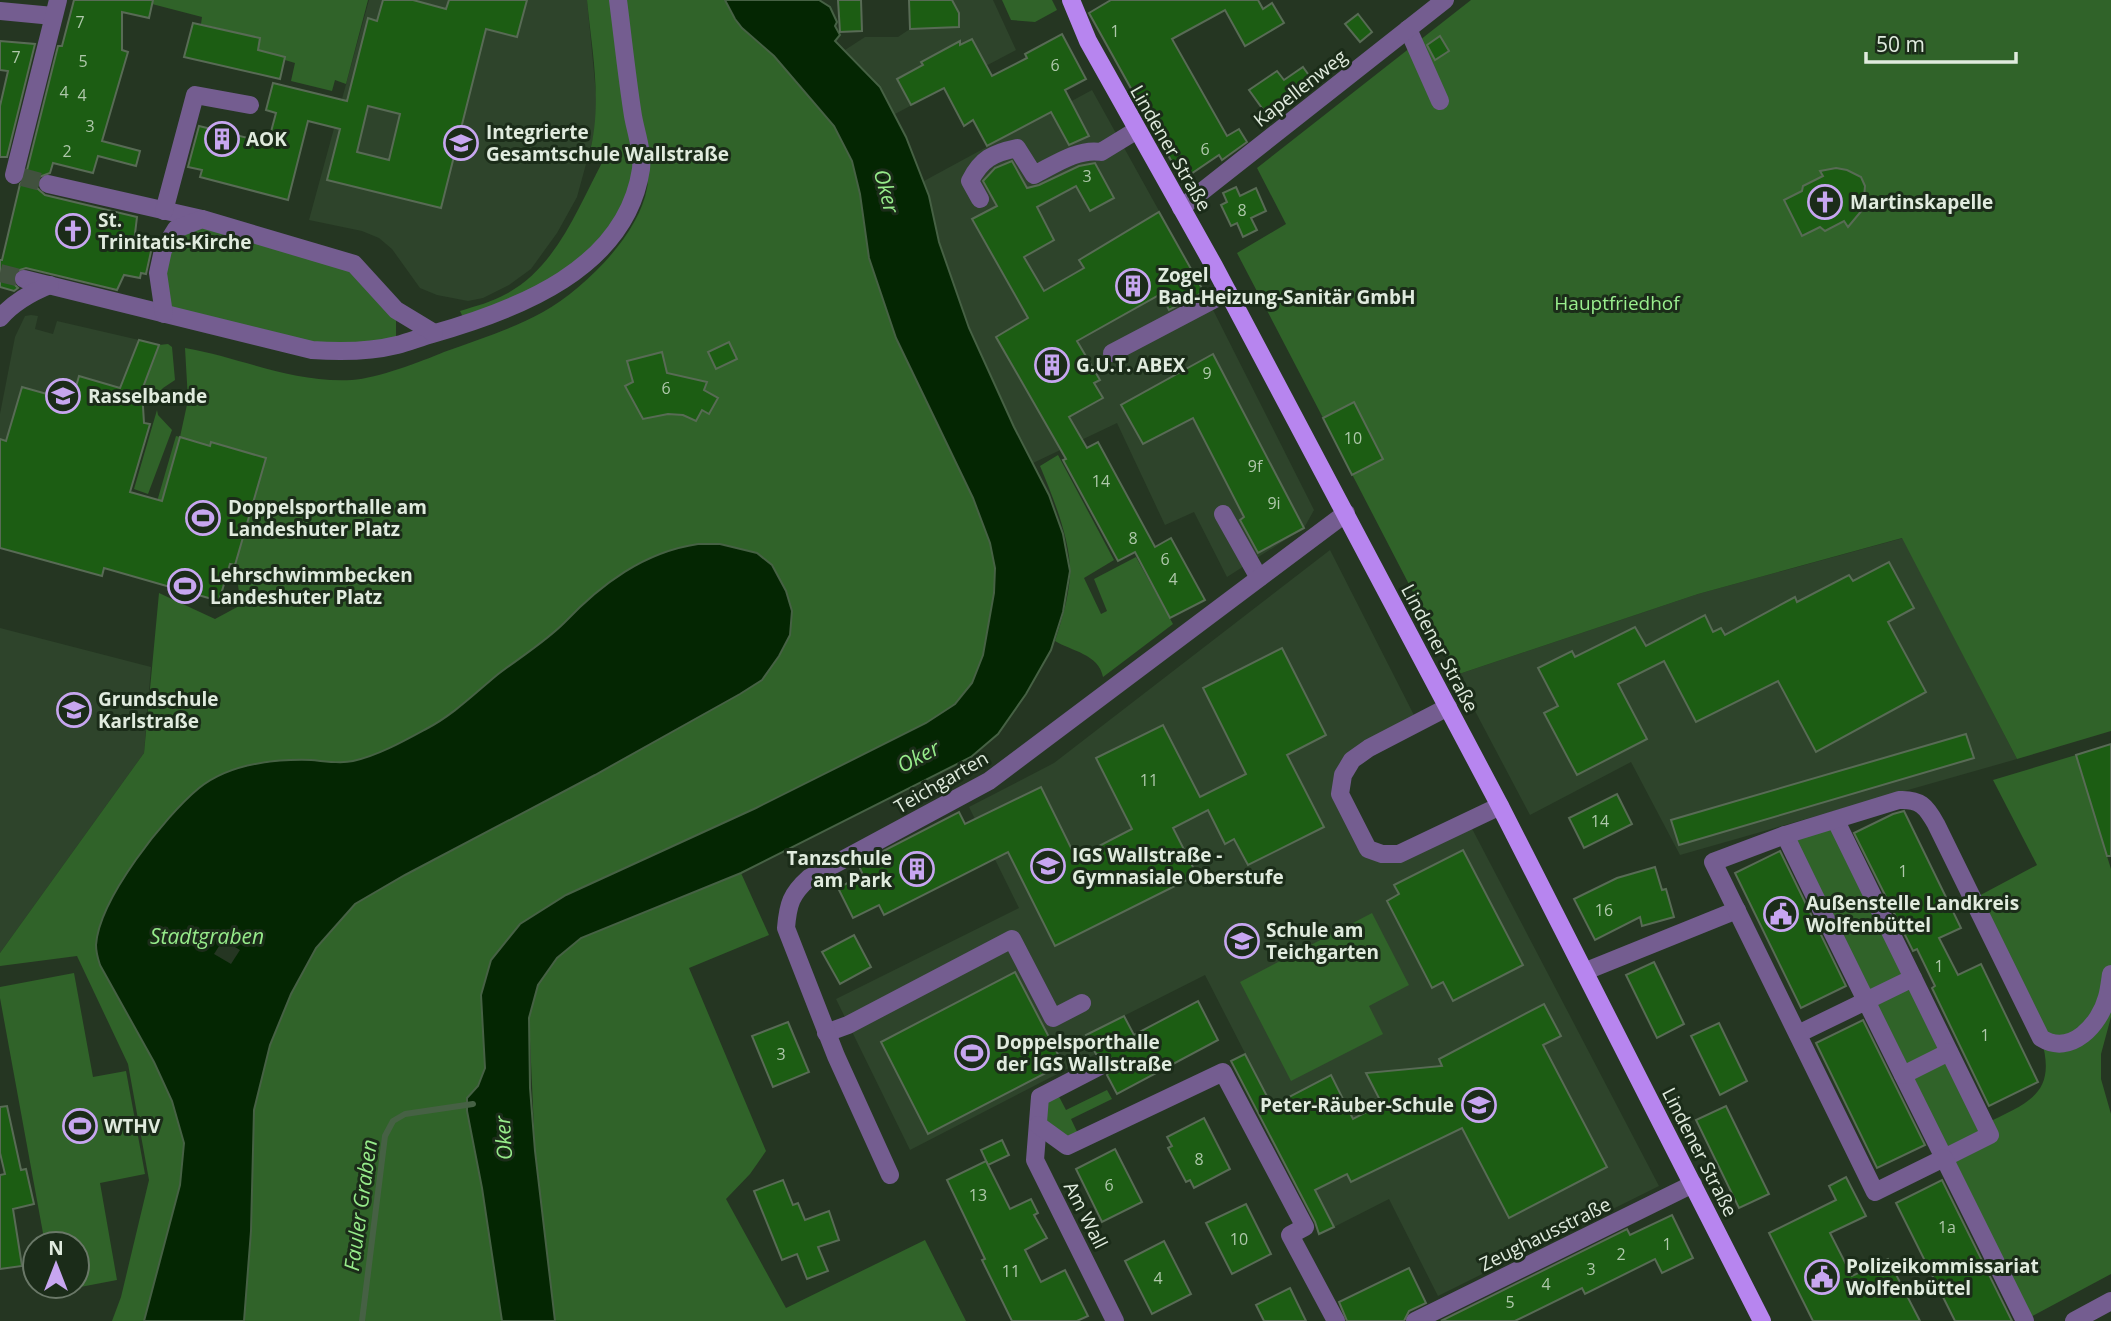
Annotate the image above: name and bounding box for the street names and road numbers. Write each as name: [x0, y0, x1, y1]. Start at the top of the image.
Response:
street label: Kapellenweg: [1248, 43, 1352, 133]
street label: Lindener Straße: [1124, 80, 1218, 216]
street label: Lindener Straße: [1395, 579, 1485, 717]
street label: Teichgarten: [889, 745, 993, 819]
street label: Lindener Straße: [1656, 1083, 1744, 1221]
street label: Am Wall: [1058, 1177, 1114, 1253]
street label: Zeughausstraße: [1475, 1191, 1615, 1277]

